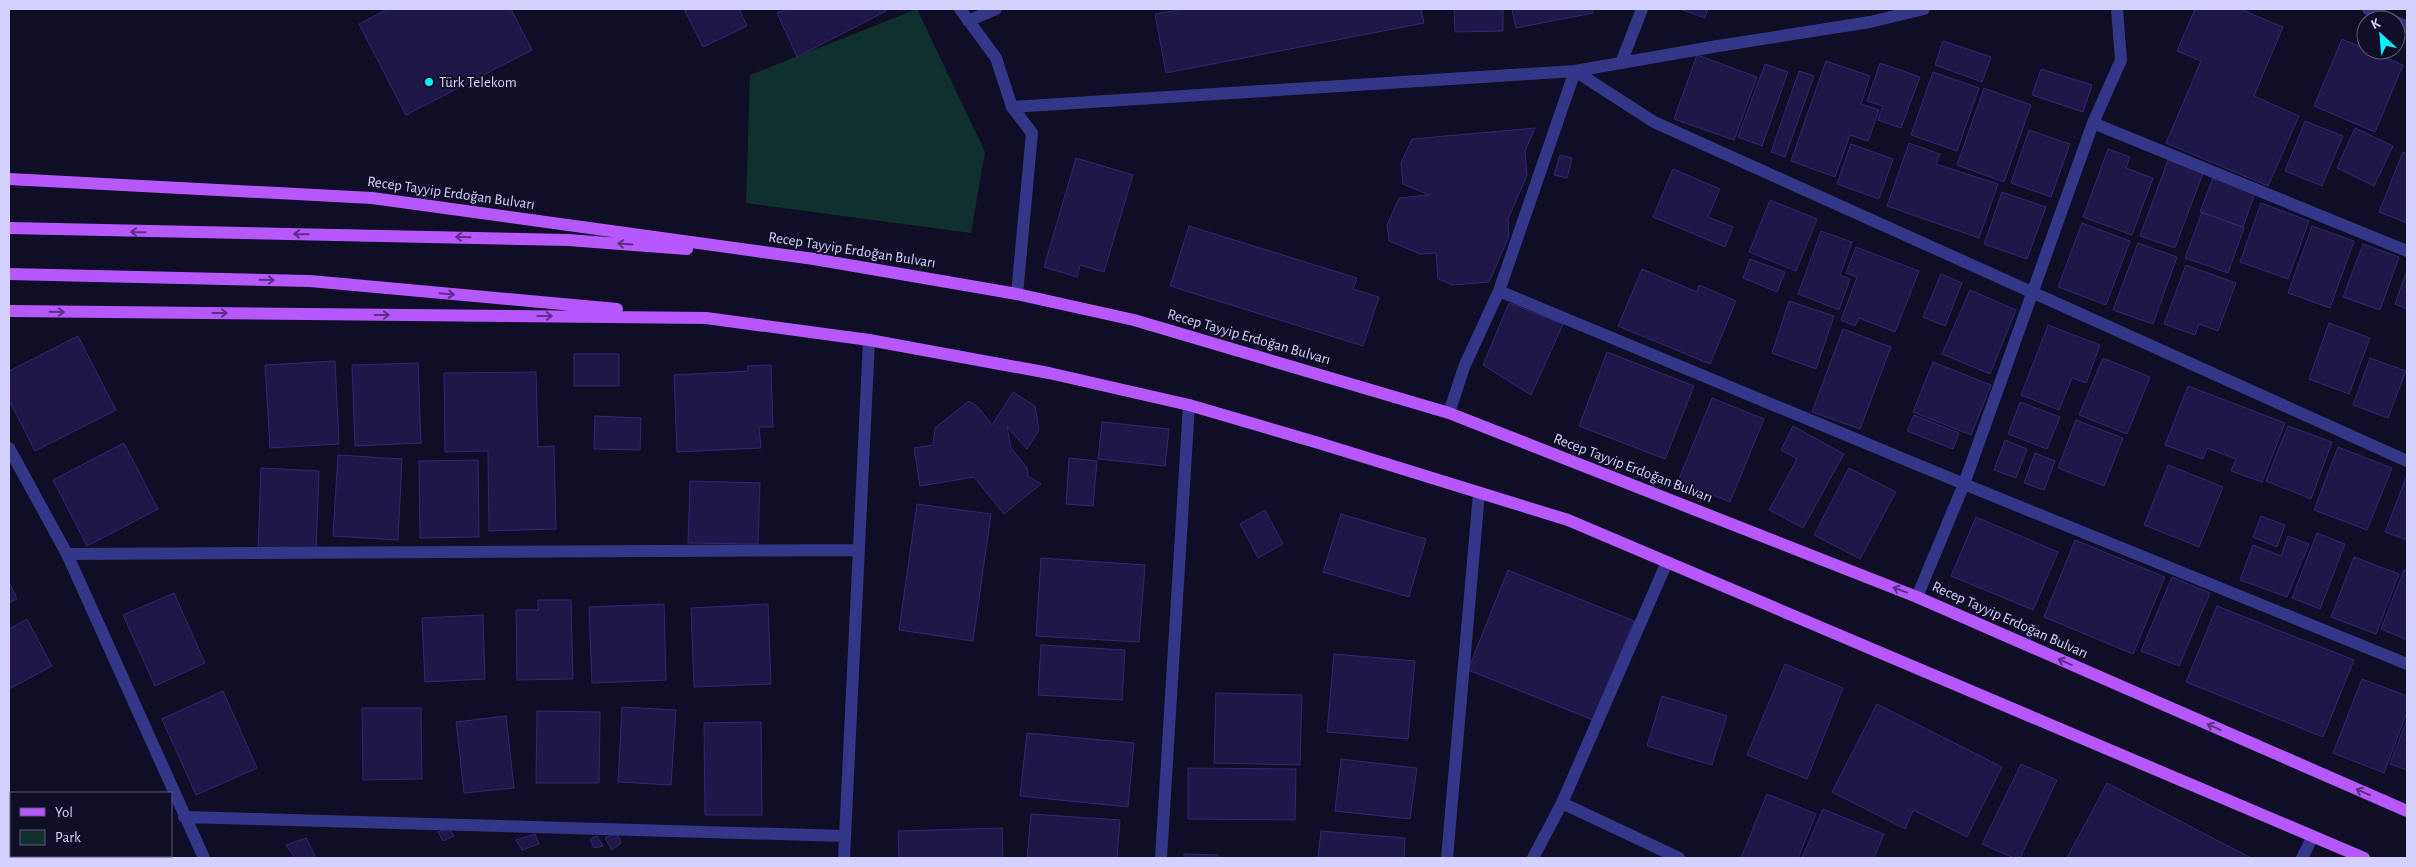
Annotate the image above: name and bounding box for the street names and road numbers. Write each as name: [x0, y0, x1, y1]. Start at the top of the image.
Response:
street label: Recep Tayyip Erdoğan Bulvarı: [366, 174, 536, 212]
street label: Recep Tayyip Erdoğan Bulvarı: [767, 229, 937, 271]
street label: Recep Tayyip Erdoğan Bulvarı: [1166, 306, 1332, 368]
street label: Recep Tayyip Erdoğan Bulvarı: [1551, 431, 1715, 505]
street label: Recep Tayyip Erdoğan Bulvarı: [1930, 579, 2090, 661]

